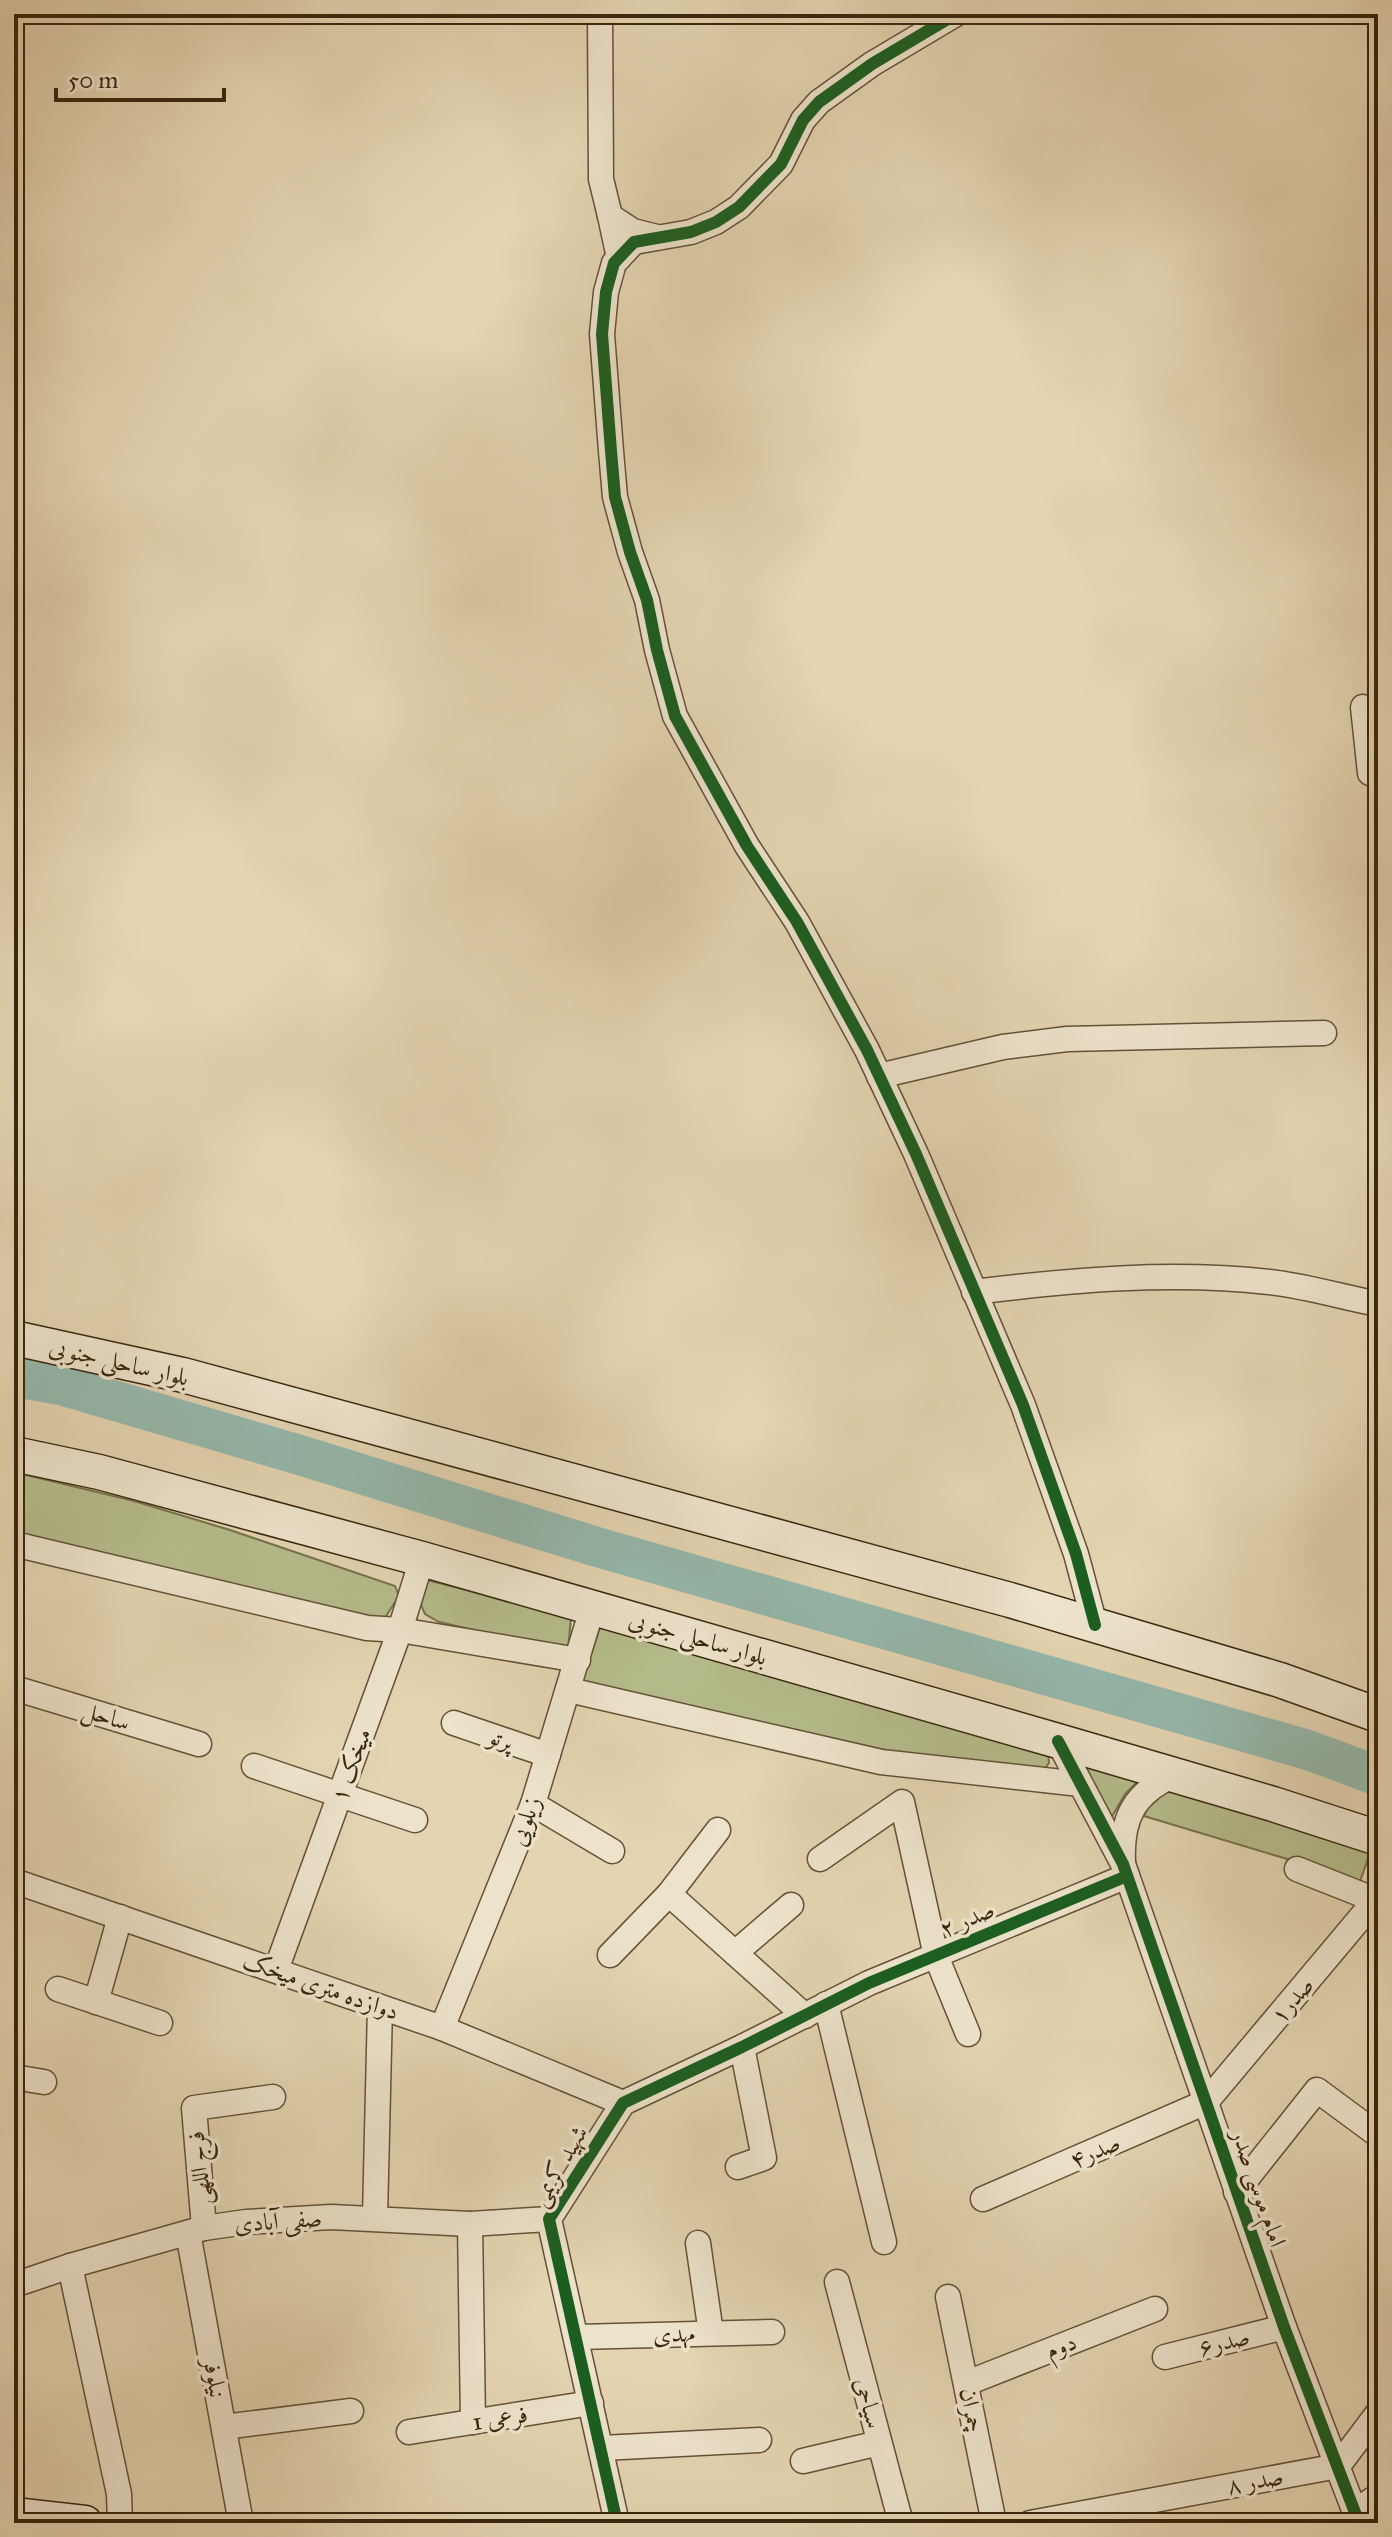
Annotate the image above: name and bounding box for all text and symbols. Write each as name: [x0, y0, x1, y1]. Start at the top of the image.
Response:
scale bar: [56, 52, 224, 102]
text: 50 m: [68, 65, 118, 95]
street label: بلوار ساحلی جنوبی: [46, 1331, 192, 1395]
street label: بلوار ساحلی جنوبی: [625, 1604, 771, 1674]
street label: ساحل: [78, 1694, 134, 1739]
street label: پرتو: [482, 1720, 520, 1759]
street label: میخک ۱: [324, 1724, 378, 1806]
street label: زیلویی: [502, 1792, 548, 1850]
street label: صدر ۲: [935, 1894, 999, 1944]
street label: دوازده متری میخک: [239, 1945, 403, 2027]
street label: صدر۱: [1264, 1971, 1320, 2029]
street label: شهید کریمی: [524, 2120, 596, 2213]
street label: امام موسی صدر: [1219, 2123, 1293, 2253]
street label: صدر۴: [1065, 2127, 1125, 2175]
street label: فرج اللهی: [181, 2129, 223, 2206]
street label: صفی آبادی: [233, 2203, 323, 2241]
street label: مهدی: [652, 2318, 696, 2350]
street label: صدر۶: [1195, 2321, 1253, 2363]
street label: دوم: [1041, 2326, 1083, 2371]
street label: نیلوفر: [196, 2353, 233, 2400]
street label: سیاحی: [848, 2374, 890, 2432]
street label: چمران: [953, 2385, 991, 2435]
street label: فرعی 1: [470, 2399, 530, 2437]
street label: صدر ۸: [1224, 2461, 1286, 2501]

